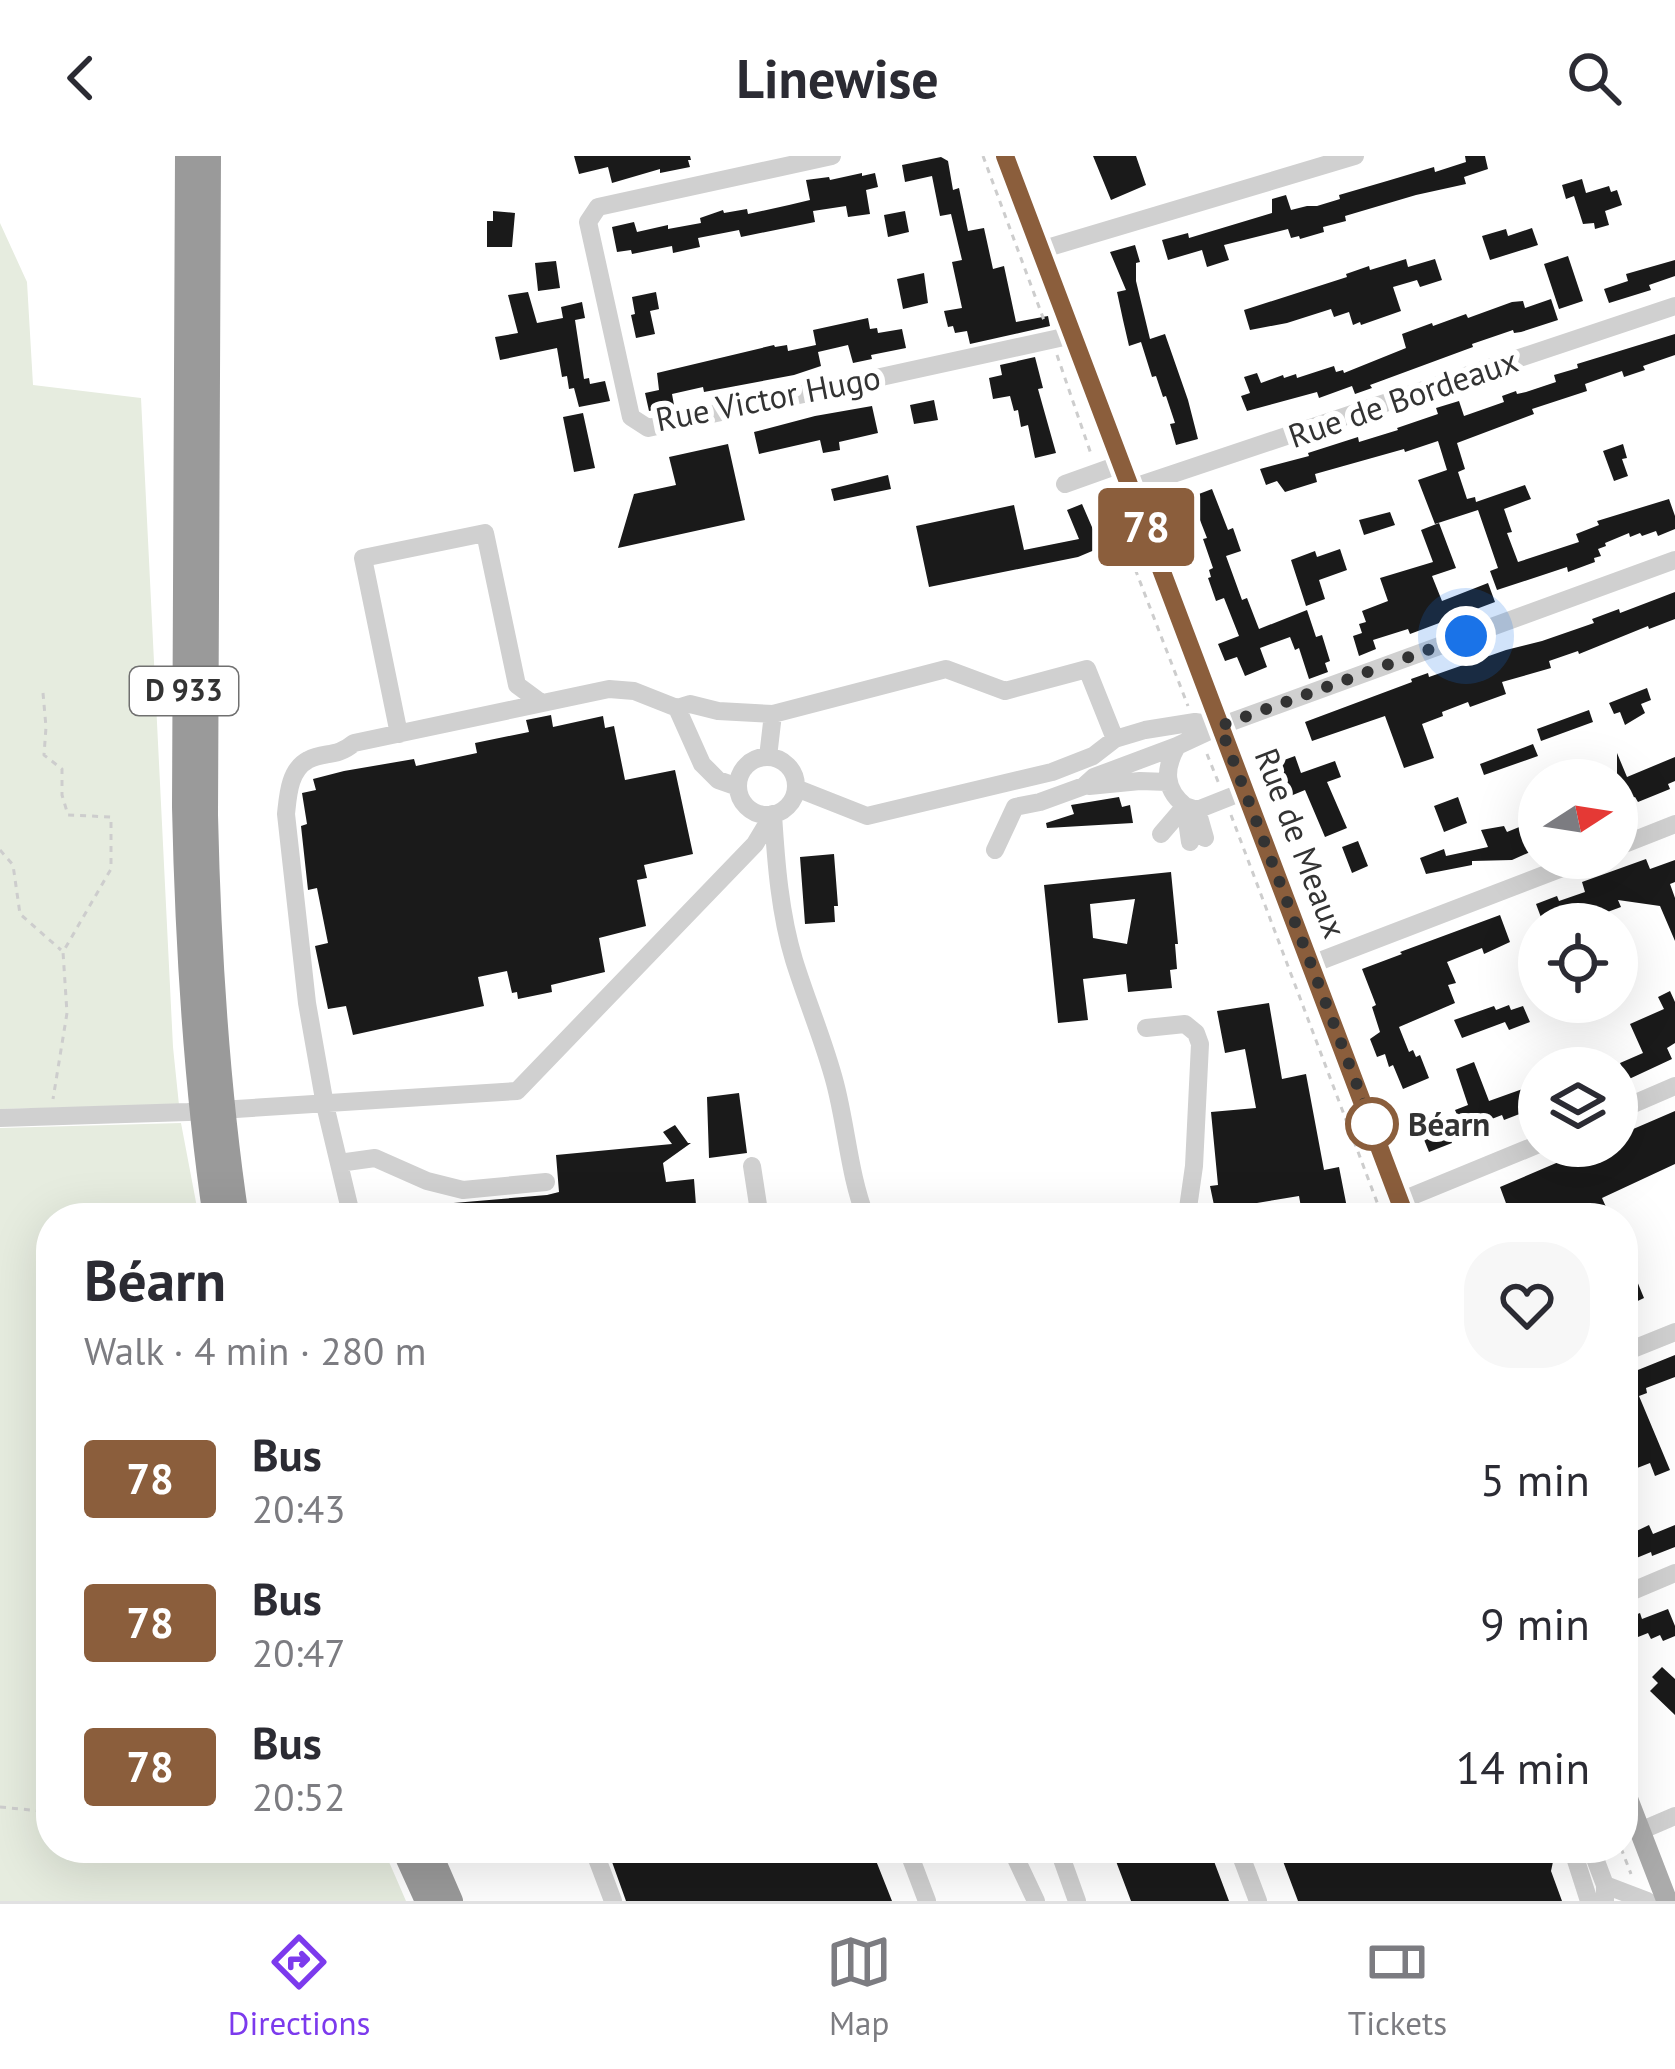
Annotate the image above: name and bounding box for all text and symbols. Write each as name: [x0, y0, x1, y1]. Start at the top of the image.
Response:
text: Linewise: [736, 43, 939, 113]
icon: back: [48, 45, 114, 111]
icon: search: [1561, 45, 1627, 111]
street label: Rue de Bordeaux: [1282, 338, 1523, 457]
street label: Rue Victor Hugo: [652, 355, 884, 440]
line badge: 78: [1092, 488, 1200, 566]
text: 78: [1122, 499, 1170, 554]
your location: [1436, 606, 1496, 666]
road number: D 933: [130, 667, 238, 715]
street label: Rue de Meaux: [1246, 742, 1357, 944]
north arrow: [1518, 759, 1638, 879]
map controls: [1518, 759, 1638, 1167]
button: locate: [1518, 903, 1638, 1023]
button: layers: [1518, 1047, 1638, 1167]
marker: Béarn: [1347, 1099, 1397, 1149]
place label: Béarn: [1408, 1102, 1490, 1145]
button: heart: [1464, 1242, 1590, 1368]
text: Béarn: [84, 1243, 226, 1317]
text: Walk · 4 min · 280 m: [84, 1325, 426, 1376]
text: Bus: [252, 1425, 322, 1483]
text: 5 min: [1480, 1450, 1590, 1508]
text: 78: [126, 1451, 174, 1506]
text: 20:43: [252, 1483, 346, 1534]
text: Bus: [252, 1569, 322, 1627]
text: 9 min: [1480, 1594, 1590, 1652]
text: 78: [126, 1595, 174, 1650]
text: 20:47: [252, 1627, 346, 1678]
text: Bus: [252, 1713, 322, 1771]
text: 14 min: [1456, 1738, 1590, 1796]
text: 78: [126, 1739, 174, 1794]
text: 20:52: [252, 1771, 346, 1822]
tab: Directions: [228, 1929, 370, 2044]
tab: Map: [826, 1929, 892, 2044]
tab: Tickets: [1348, 1929, 1447, 2044]

